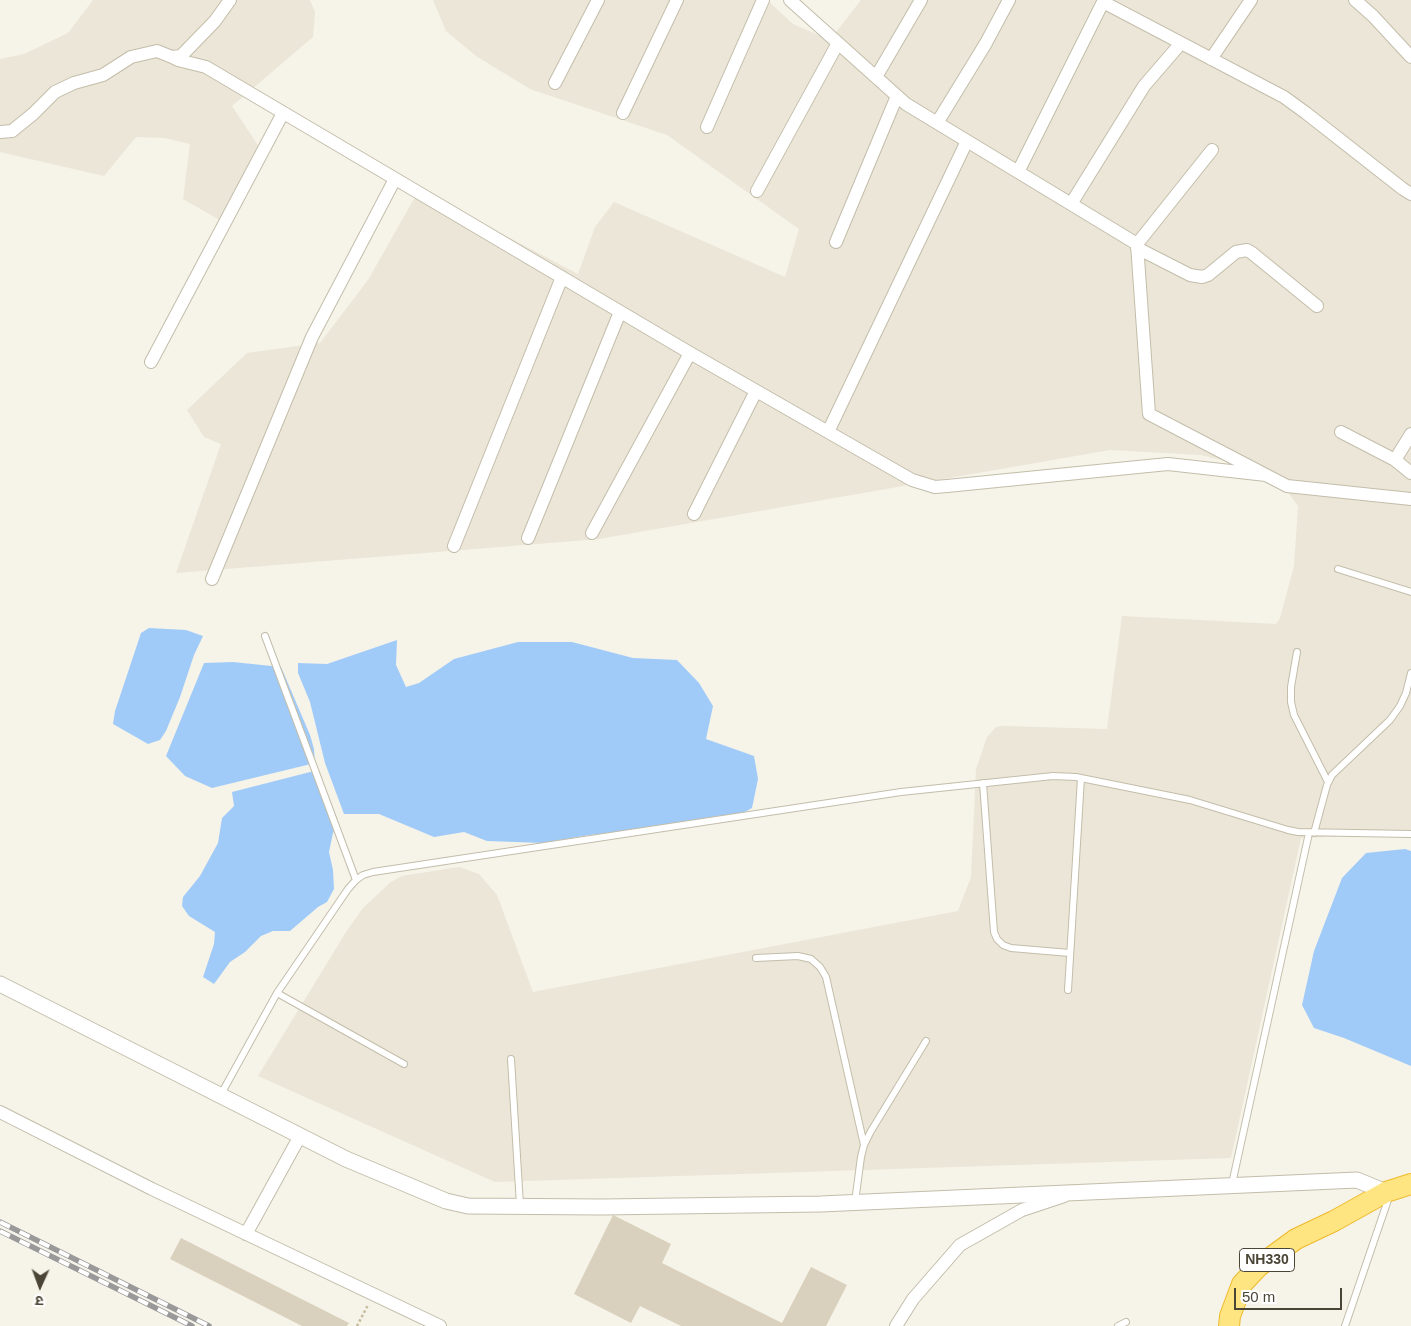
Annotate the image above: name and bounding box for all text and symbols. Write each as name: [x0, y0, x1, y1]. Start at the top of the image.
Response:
road number: NH330: [1240, 1248, 1294, 1272]
north arrow: [15, 1261, 65, 1311]
scale bar: [1236, 1278, 1344, 1310]
text: 50 m: [1242, 1288, 1275, 1305]
text: उ: [35, 1293, 44, 1309]

